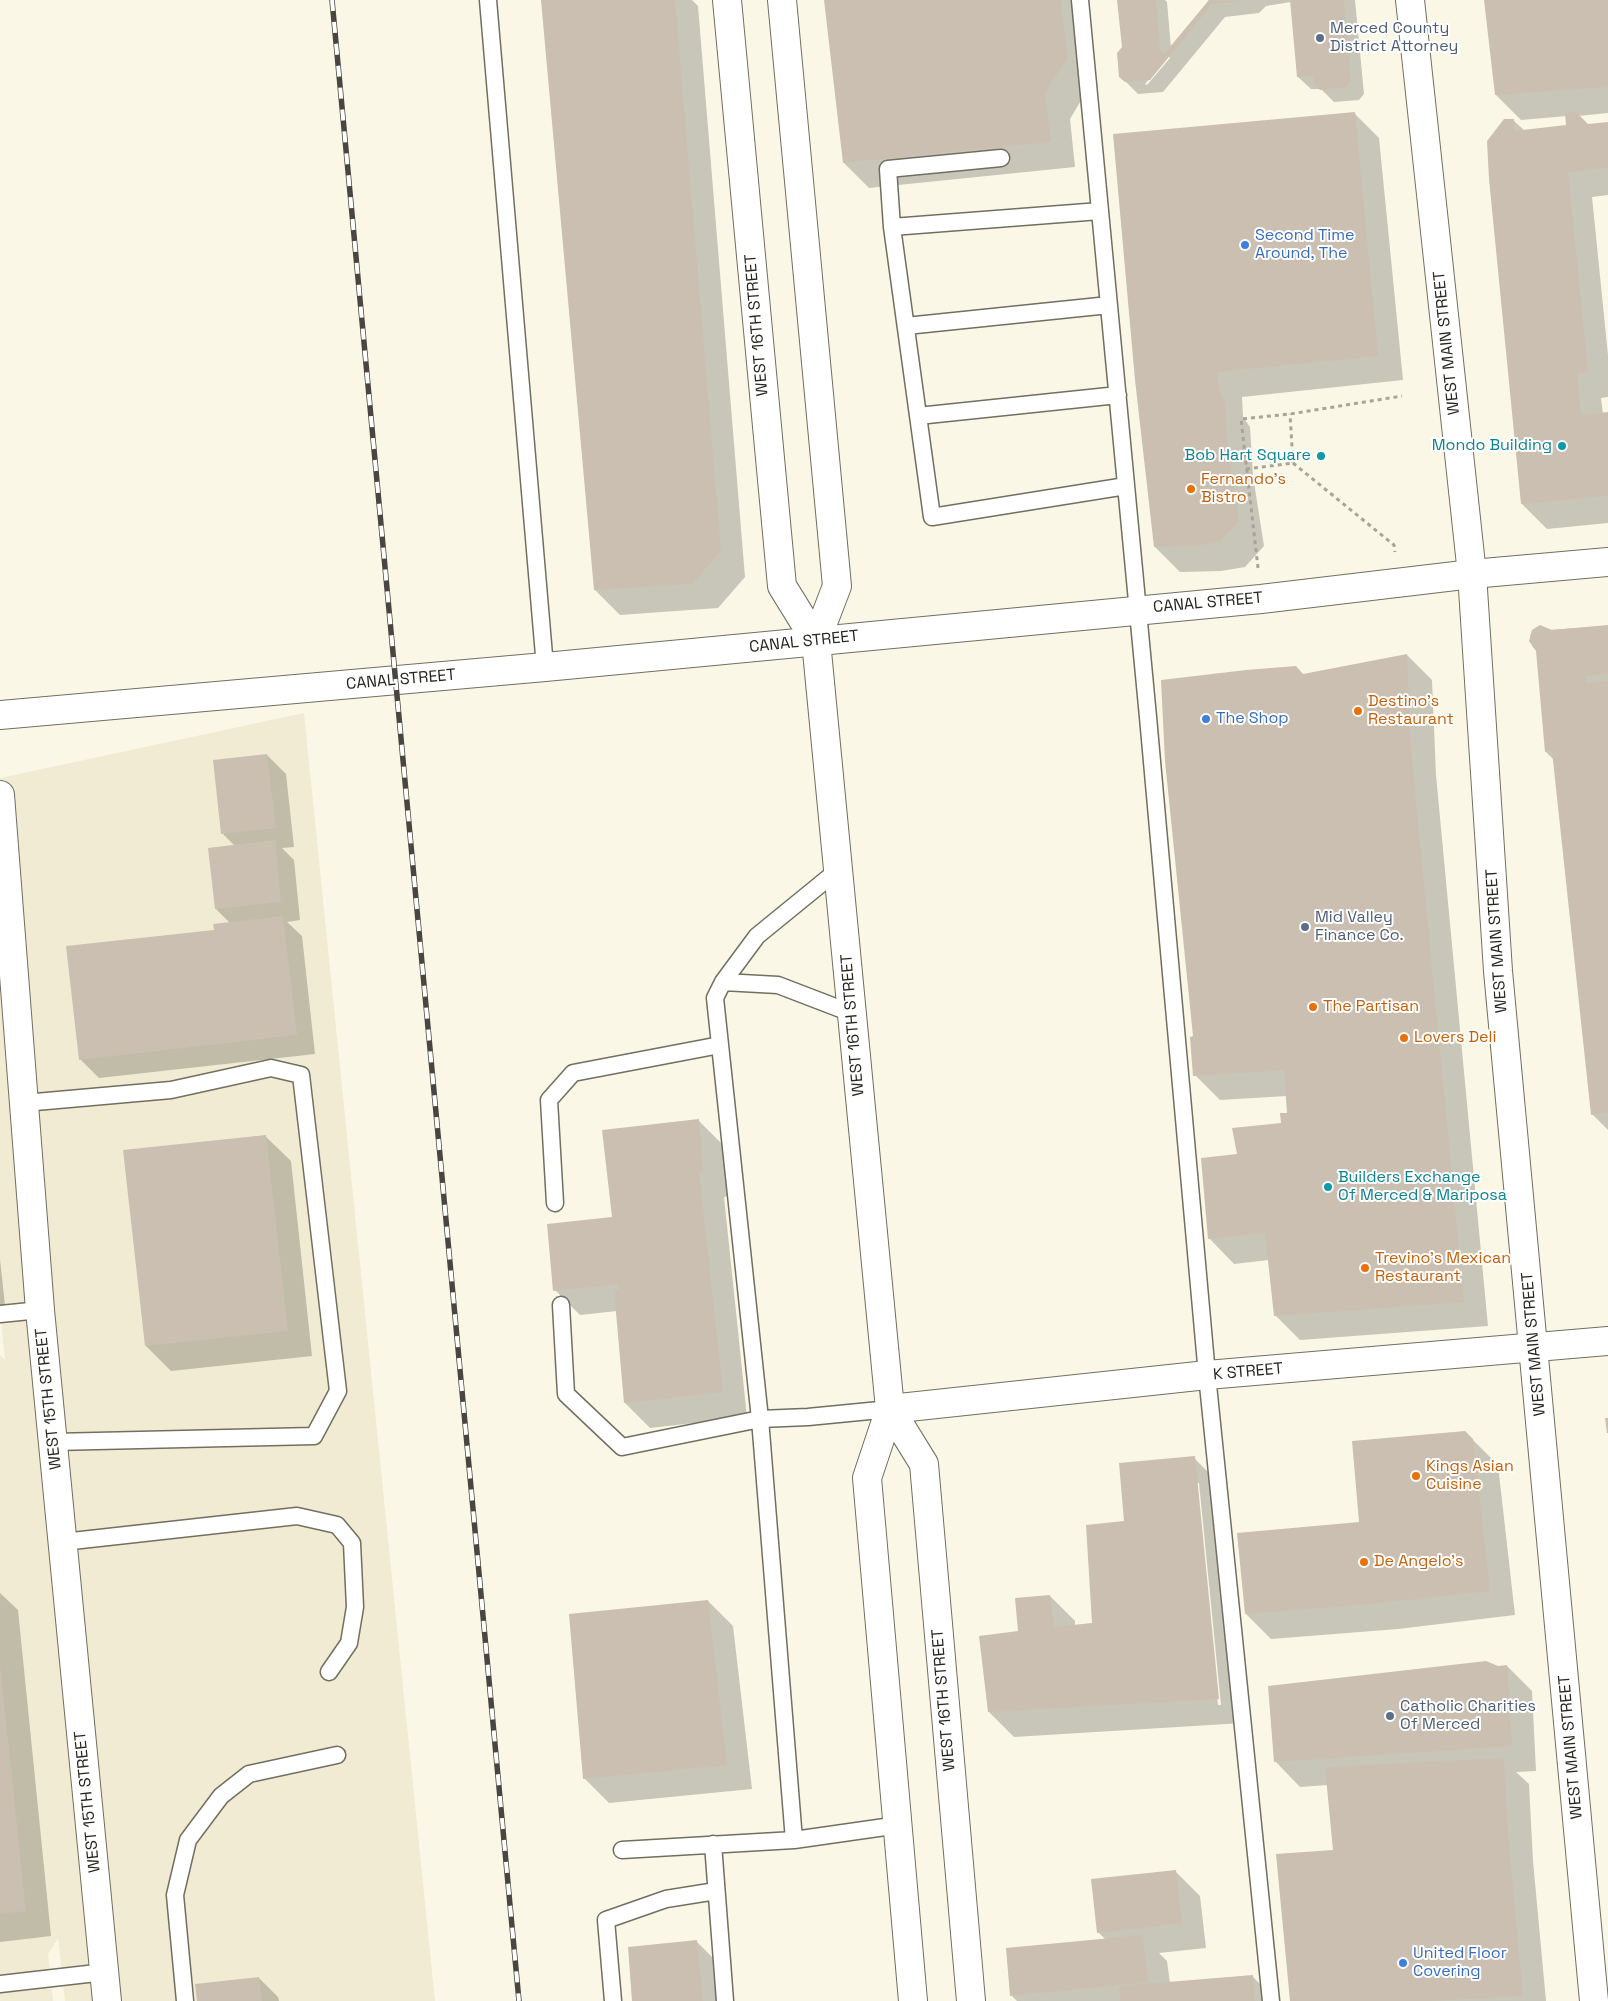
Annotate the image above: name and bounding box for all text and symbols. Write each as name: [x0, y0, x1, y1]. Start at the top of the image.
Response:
place label: Merced County District Attorney: [1330, 19, 1458, 57]
marker: Merced County District Attorney: [1314, 32, 1326, 44]
place label: Second Time Around, The: [1255, 226, 1354, 264]
marker: Second Time Around, The: [1239, 239, 1251, 251]
street label: WEST 16TH STREET: [741, 253, 773, 397]
street label: WEST MAIN STREET: [1430, 270, 1464, 416]
place label: Mondo Building: [1432, 436, 1552, 456]
marker: Mondo Building: [1556, 440, 1568, 452]
place label: Bob Hart Square: [1185, 446, 1311, 466]
marker: Bob Hart Square: [1315, 450, 1327, 462]
place label: Fernando's Bistro: [1201, 470, 1286, 508]
marker: Fernando's Bistro: [1185, 483, 1197, 495]
street label: CANAL STREET: [1152, 589, 1264, 617]
street label: CANAL STREET: [748, 627, 860, 657]
street label: CANAL STREET: [345, 666, 457, 694]
place label: Destino's Restaurant: [1368, 692, 1454, 730]
marker: Destino's Restaurant: [1352, 705, 1364, 717]
place label: The Shop: [1216, 709, 1289, 729]
marker: The Shop: [1200, 713, 1212, 725]
street label: WEST MAIN STREET: [1482, 868, 1512, 1014]
place label: Mid Valley Finance Co.: [1315, 908, 1404, 946]
marker: Mid Valley Finance Co.: [1299, 921, 1311, 933]
street label: WEST 16TH STREET: [837, 953, 869, 1097]
place label: The Partisan: [1323, 997, 1419, 1017]
marker: The Partisan: [1307, 1001, 1319, 1013]
place label: Lovers Deli: [1414, 1028, 1496, 1048]
marker: Lovers Deli: [1398, 1032, 1410, 1044]
place label: Builders Exchange Of Merced & Mariposa: [1338, 1168, 1507, 1206]
marker: Builders Exchange Of Merced & Mariposa: [1322, 1181, 1334, 1193]
place label: Trevino's Mexican Restaurant: [1375, 1249, 1511, 1287]
marker: Trevino's Mexican Restaurant: [1359, 1262, 1371, 1274]
street label: WEST MAIN STREET: [1518, 1271, 1550, 1417]
street label: WEST 15TH STREET: [32, 1327, 66, 1471]
street label: K STREET: [1212, 1359, 1284, 1385]
place label: Kings Asian Cuisine: [1426, 1457, 1514, 1495]
marker: Kings Asian Cuisine: [1410, 1470, 1422, 1482]
place label: De Angelo's: [1374, 1552, 1464, 1572]
marker: De Angelo's: [1358, 1556, 1370, 1568]
street label: WEST 16TH STREET: [928, 1628, 960, 1772]
street label: WEST MAIN STREET: [1555, 1674, 1587, 1820]
place label: Catholic Charities Of Merced: [1400, 1697, 1536, 1735]
marker: Catholic Charities Of Merced: [1384, 1710, 1396, 1722]
street label: WEST 15TH STREET: [71, 1730, 105, 1874]
place label: United Floor Covering: [1413, 1944, 1507, 1982]
marker: United Floor Covering: [1397, 1957, 1409, 1969]

